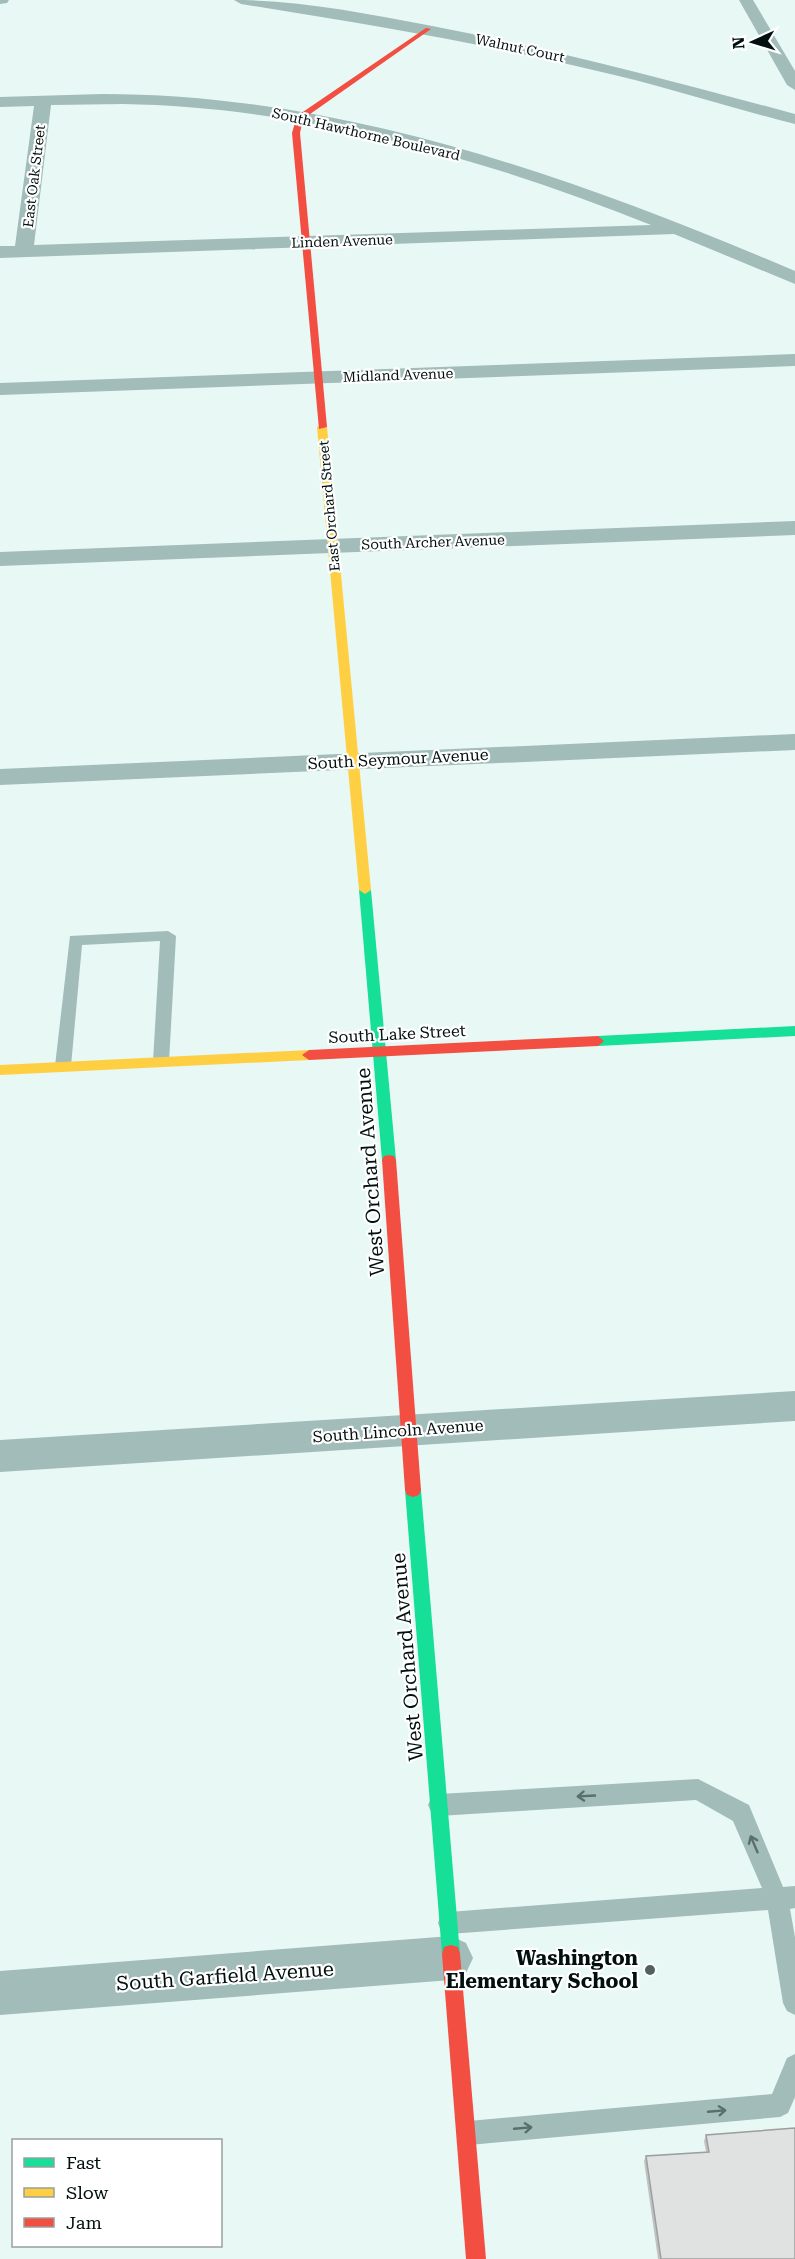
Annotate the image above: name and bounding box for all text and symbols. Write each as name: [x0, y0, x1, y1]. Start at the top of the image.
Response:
north arrow: [723, 12, 783, 72]
street label: Walnut Court: [474, 31, 566, 65]
text: N: [729, 36, 748, 50]
street label: South Hawthorne Boulevard: [270, 105, 462, 163]
street label: East Oak Street: [20, 124, 48, 228]
street label: Linden Avenue: [291, 231, 393, 251]
street label: Midland Avenue: [343, 365, 454, 385]
street label: East Orchard Street: [315, 440, 343, 572]
street label: South Archer Avenue: [361, 531, 505, 552]
street label: South Seymour Avenue: [307, 745, 489, 773]
street label: South Lake Street: [328, 1021, 466, 1047]
street label: West Orchard Avenue: [351, 1067, 389, 1277]
street label: South Lincoln Avenue: [312, 1416, 484, 1446]
street label: West Orchard Avenue: [386, 1552, 428, 1762]
one-way arrow: [577, 1791, 597, 1802]
one-way arrow: [748, 1836, 759, 1854]
place label: Washington Elementary School: [446, 1946, 639, 1993]
street label: South Garfield Avenue: [115, 1956, 335, 1996]
marker: Washington Elementary School: [643, 1963, 657, 1977]
one-way arrow: [707, 2105, 727, 2116]
one-way arrow: [513, 2122, 533, 2133]
legend: [12, 2139, 222, 2247]
text: Fast: [66, 2152, 101, 2173]
text: Slow: [66, 2182, 108, 2203]
text: Jam: [66, 2212, 102, 2233]

